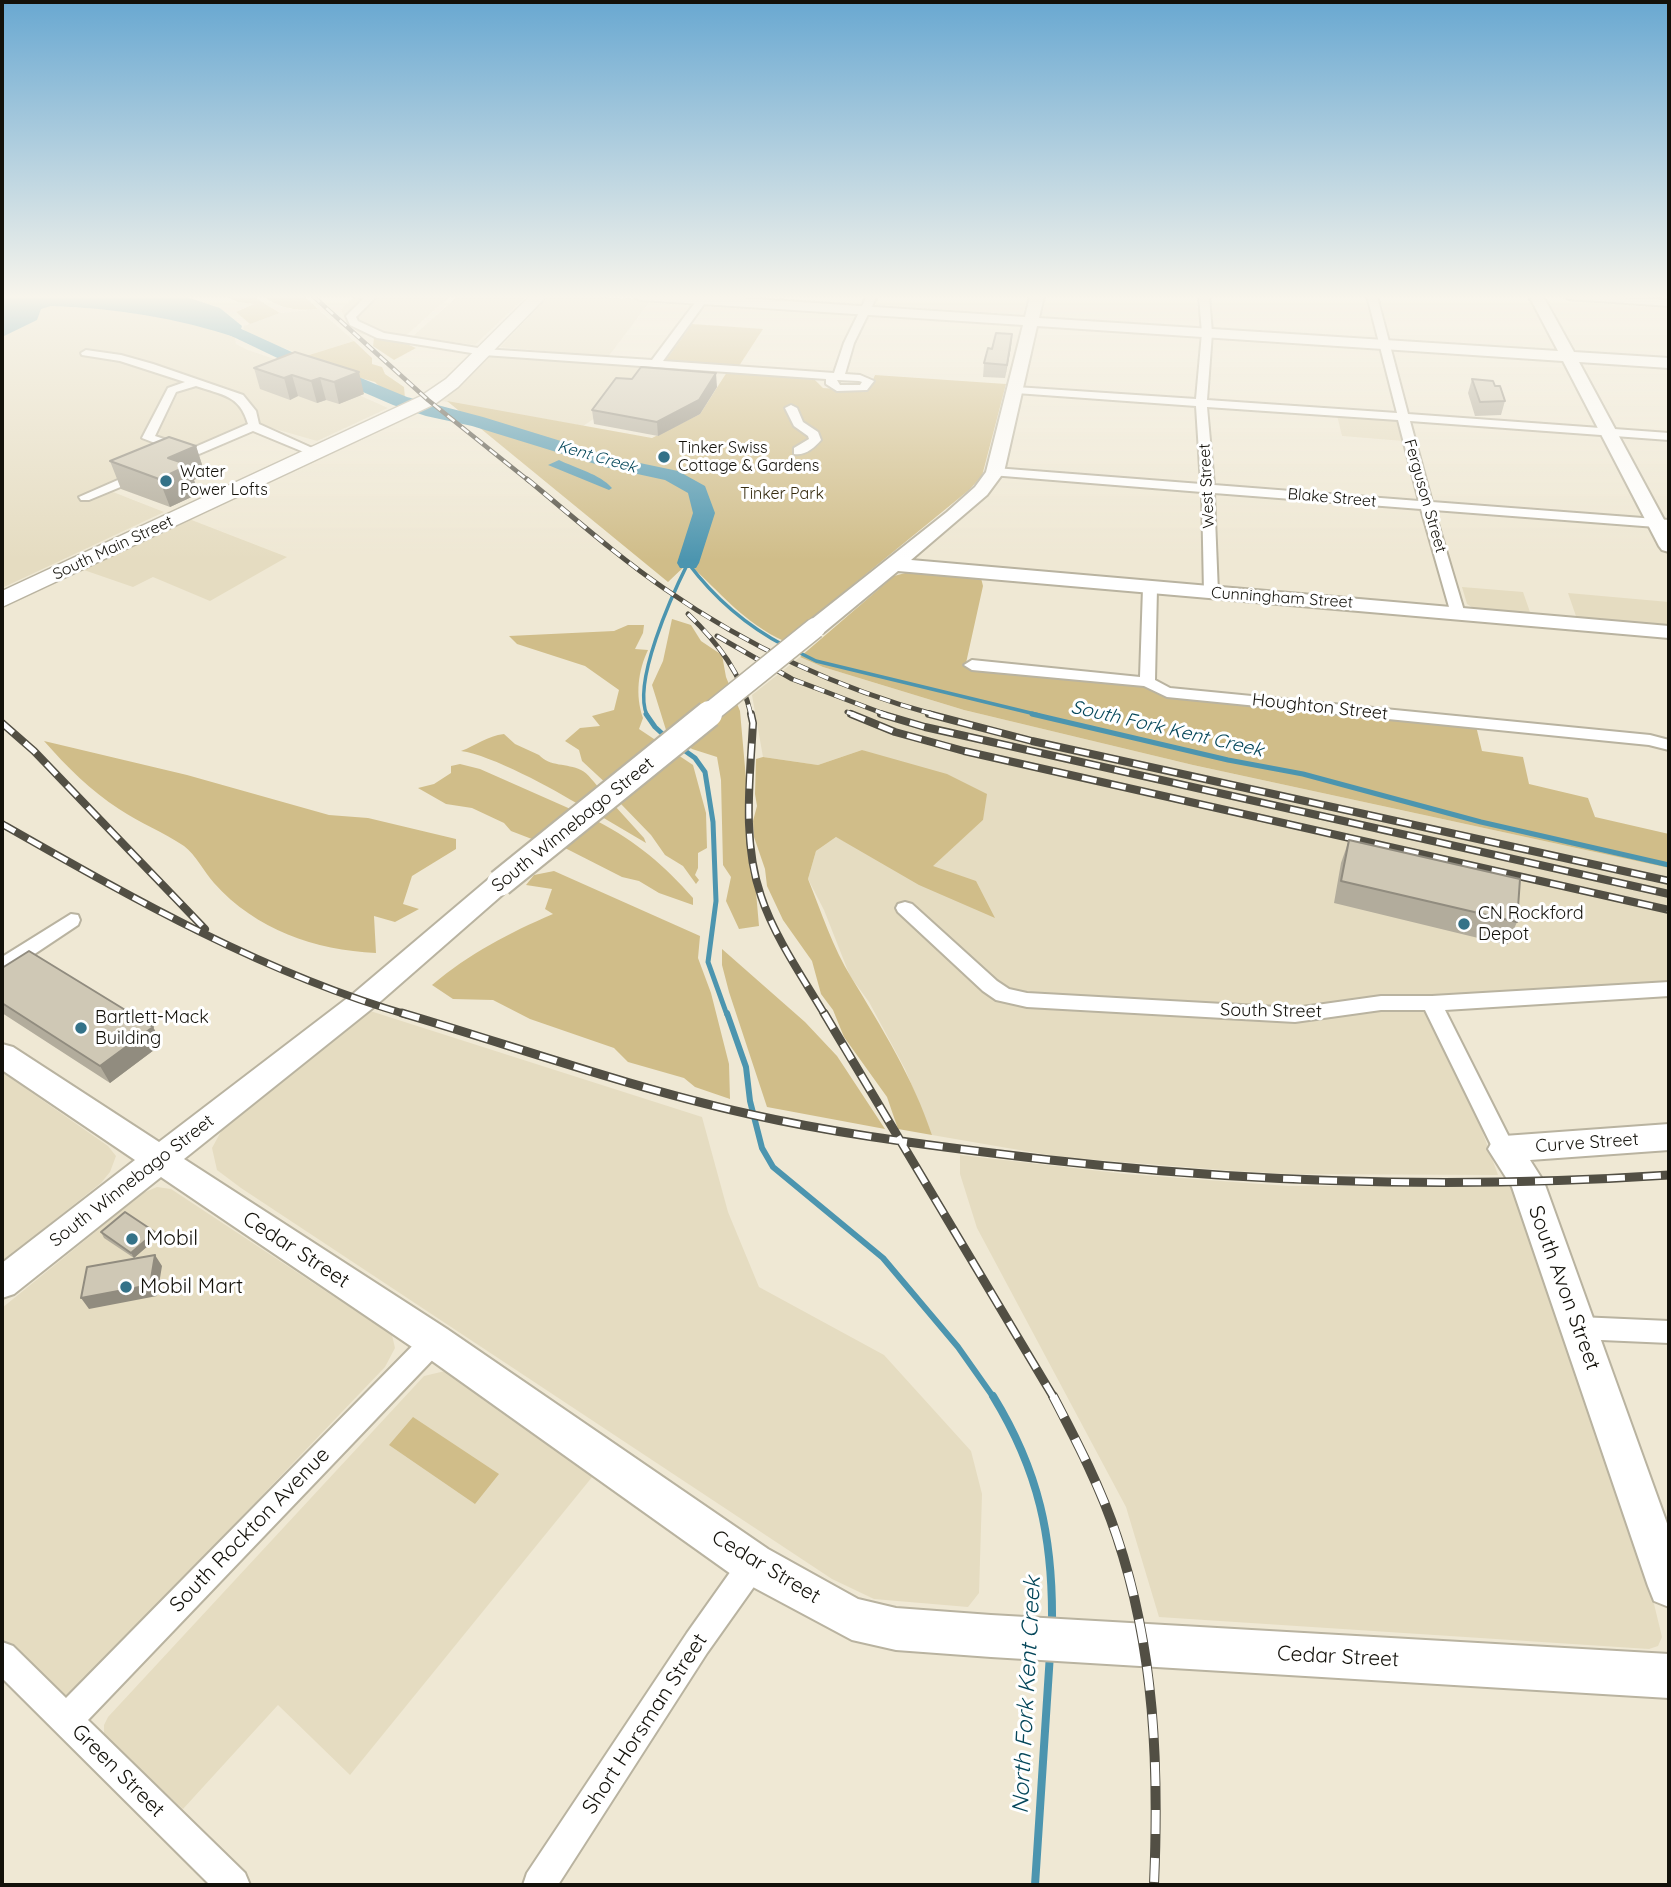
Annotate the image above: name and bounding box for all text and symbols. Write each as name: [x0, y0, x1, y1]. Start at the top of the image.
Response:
water label: Kent Creek: [555, 437, 639, 477]
street label: Ferguson Street: [1400, 437, 1450, 555]
place label: Tinker Swiss Cottage & Gardens: [678, 438, 819, 476]
street label: West Street: [1195, 443, 1219, 529]
marker: Tinker Swiss Cottage & Gardens: [656, 449, 672, 465]
place label: Water Power Lofts: [180, 462, 268, 500]
marker: Water Power Lofts: [158, 473, 174, 489]
park label: Tinker Park: [740, 484, 824, 504]
street label: Blake Street: [1287, 485, 1377, 511]
street label: South Main Street: [50, 512, 176, 584]
street label: Cunningham Street: [1210, 583, 1354, 613]
street label: Houghton Street: [1251, 689, 1389, 725]
water label: South Fork Kent Creek: [1069, 696, 1265, 762]
street label: South Winnebago Street: [488, 753, 658, 897]
place label: CN Rockford Depot: [1478, 903, 1584, 946]
marker: CN Rockford Depot: [1456, 916, 1472, 932]
street label: South Street: [1220, 999, 1322, 1023]
place label: Bartlett-Mack Building: [95, 1007, 209, 1050]
marker: Bartlett-Mack Building: [73, 1020, 89, 1036]
street label: South Winnebago Street: [46, 1110, 218, 1252]
street label: Curve Street: [1535, 1129, 1639, 1157]
street label: South Avon Street: [1523, 1202, 1605, 1374]
street label: Cedar Street: [238, 1206, 354, 1294]
place label: Mobil: [146, 1226, 198, 1252]
marker: Mobil: [124, 1231, 140, 1247]
place label: Mobil Mart: [140, 1274, 243, 1300]
marker: Mobil Mart: [118, 1279, 134, 1295]
street label: South Rockton Avenue: [165, 1442, 335, 1618]
street label: Cedar Street: [707, 1525, 825, 1609]
water label: North Fork Kent Creek: [1007, 1576, 1047, 1814]
street label: Short Horsman Street: [577, 1629, 713, 1819]
street label: Cedar Street: [1276, 1641, 1400, 1673]
street label: Green Street: [66, 1719, 170, 1823]

